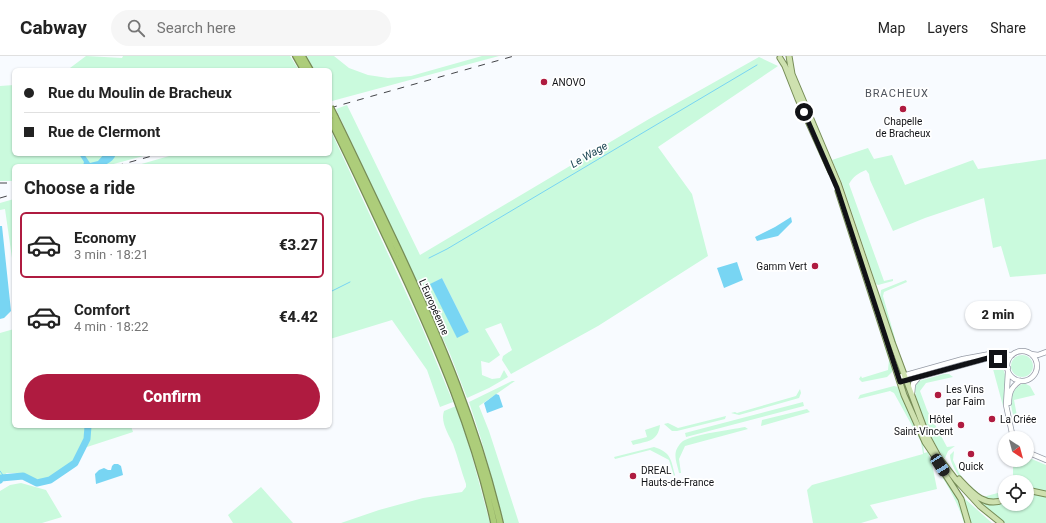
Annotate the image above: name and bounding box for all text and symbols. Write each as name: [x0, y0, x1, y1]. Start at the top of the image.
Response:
search box: [111, 10, 391, 46]
text: Cabway: [20, 16, 87, 39]
icon: search: [125, 17, 147, 39]
text: Search here: [157, 19, 236, 37]
text: Map: [878, 20, 905, 36]
text: Layers: [927, 20, 968, 36]
text: Share: [990, 20, 1026, 36]
marker: ANOVO: [539, 77, 549, 87]
place label: ANOVO: [552, 77, 586, 88]
text: Rue du Moulin de Bracheux: [48, 84, 232, 102]
district label: BRACHEUX: [865, 87, 929, 100]
route start: [795, 103, 813, 121]
marker: Chapelle de Bracheux: [898, 104, 908, 114]
place label: Chapelle de Bracheux: [876, 116, 930, 139]
text: Rue de Clermont: [48, 123, 160, 141]
water label: Le Wage: [568, 139, 610, 171]
text: Choose a ride: [24, 177, 135, 198]
icon: car: [26, 227, 62, 263]
text: Economy: [74, 229, 136, 247]
text: €3.27: [279, 236, 318, 254]
text: 3 min · 18:21: [74, 247, 149, 262]
place label: Gamm Vert: [756, 261, 807, 272]
marker: Gamm Vert: [810, 261, 820, 271]
street label: L'Européenne: [417, 277, 451, 337]
icon: car: [26, 299, 62, 335]
text: Comfort: [74, 301, 130, 319]
callout: 2 min: [965, 301, 1031, 329]
text: 2 min: [982, 307, 1014, 322]
text: €4.42: [279, 308, 318, 326]
text: 4 min · 18:22: [74, 319, 149, 334]
route end: [989, 350, 1007, 368]
button: Confirm: [24, 374, 320, 420]
place label: Les Vins par Faim: [946, 384, 985, 407]
marker: Les Vins par Faim: [933, 390, 943, 400]
place label: Hôtel Saint-Vincent: [894, 414, 953, 437]
marker: La Criée: [987, 414, 997, 424]
place label: La Criée: [1000, 414, 1036, 425]
marker: Hôtel Saint-Vincent: [956, 420, 966, 430]
north arrow: [998, 431, 1034, 467]
map controls: [998, 431, 1034, 511]
marker: Quick: [966, 449, 976, 459]
car: [928, 452, 952, 478]
place label: Quick: [958, 461, 984, 472]
place label: DREAL Hauts-de-France: [641, 465, 714, 488]
marker: DREAL Hauts-de-France: [628, 471, 638, 481]
button: locate: [998, 475, 1034, 511]

